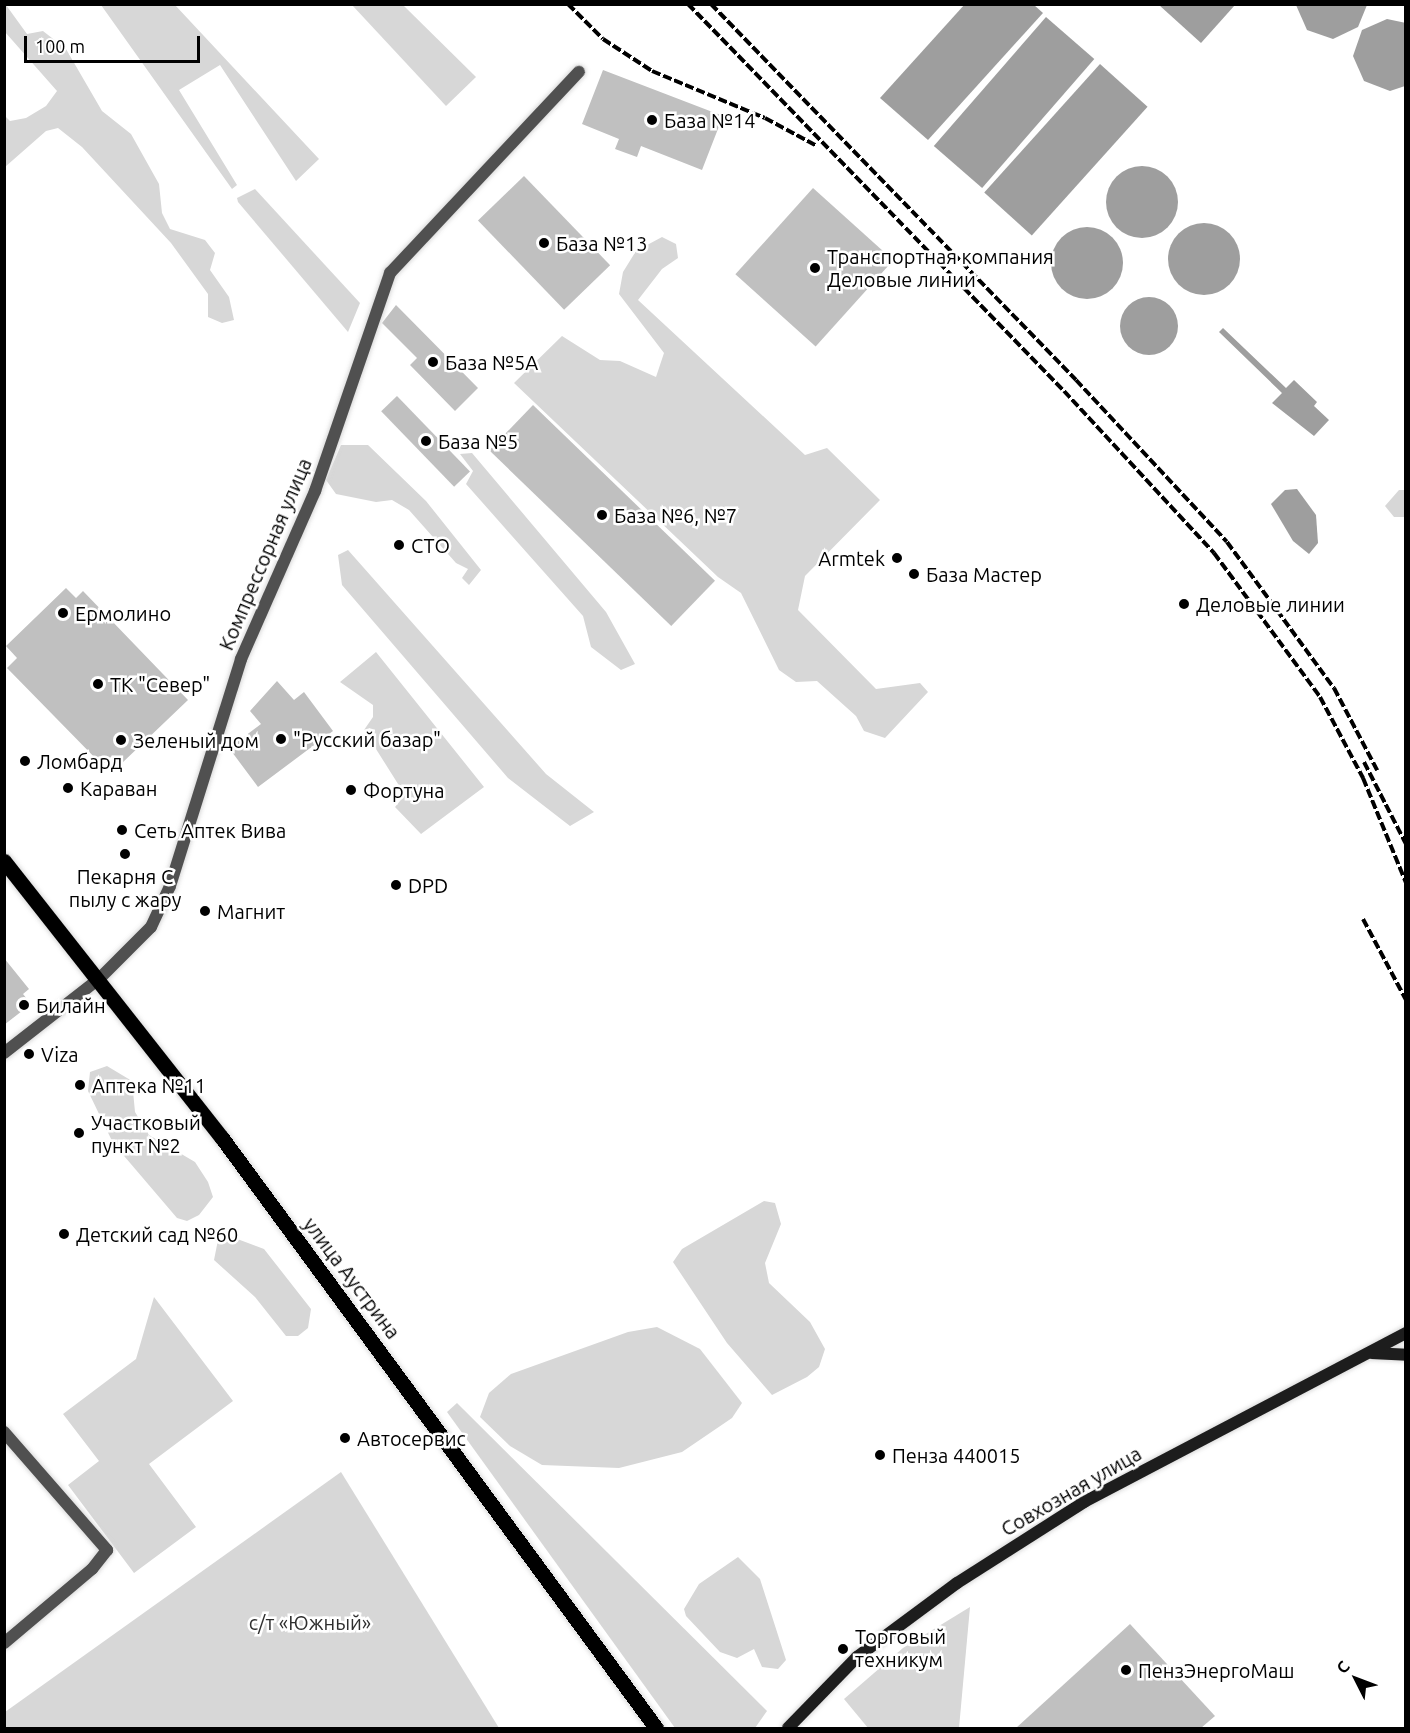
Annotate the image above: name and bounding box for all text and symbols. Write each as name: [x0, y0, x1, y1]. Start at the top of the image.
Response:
scale bar: [27, 24, 202, 62]
text: 100 m: [35, 36, 85, 56]
place label: База №14: [664, 108, 756, 132]
marker: База №14: [645, 113, 659, 127]
place label: База №13: [556, 231, 648, 255]
marker: База №13: [537, 236, 551, 250]
place label: Транспортная компания Деловые линии: [827, 244, 1054, 291]
marker: Транспортная компания Деловые линии: [808, 261, 822, 275]
place label: База №5А: [445, 350, 538, 374]
marker: База №5А: [426, 355, 440, 369]
place label: База №5: [438, 429, 518, 453]
marker: База №5: [419, 434, 433, 448]
street label: Компрессорная улица: [214, 454, 316, 654]
place label: База №6, №7: [614, 503, 737, 527]
marker: База №6, №7: [595, 508, 609, 522]
place label: СТО: [411, 533, 450, 557]
marker: СТО: [392, 538, 406, 552]
place label: Armtek: [818, 546, 885, 570]
marker: Armtek: [890, 551, 904, 565]
place label: База Мастер: [926, 562, 1042, 586]
marker: База Мастер: [907, 567, 921, 581]
place label: Деловые линии: [1196, 592, 1345, 616]
marker: Деловые линии: [1177, 597, 1191, 611]
place label: Ермолино: [75, 601, 171, 625]
marker: Ермолино: [56, 606, 70, 620]
place label: ТК "Север": [110, 672, 210, 696]
marker: ТК "Север": [91, 677, 105, 691]
place label: "Русский базар": [293, 727, 441, 751]
place label: Зеленый дом: [133, 728, 259, 752]
marker: "Русский базар": [274, 732, 288, 746]
marker: Зеленый дом: [114, 733, 128, 747]
place label: Ломбард: [37, 749, 122, 773]
marker: Ломбард: [18, 754, 32, 768]
place label: Караван: [80, 776, 157, 800]
place label: Фортуна: [363, 778, 445, 802]
marker: Караван: [61, 781, 75, 795]
marker: Фортуна: [344, 783, 358, 797]
place label: Сеть Аптек Вива: [134, 818, 286, 842]
marker: Сеть Аптек Вива: [115, 823, 129, 837]
marker: Пекарня С пылу с жару: [118, 847, 132, 861]
place label: Пекарня С пылу с жару: [69, 864, 181, 911]
place label: DPD: [408, 873, 448, 897]
marker: DPD: [389, 878, 403, 892]
place label: Магнит: [217, 899, 285, 923]
marker: Магнит: [198, 904, 212, 918]
place label: Билайн: [36, 993, 106, 1017]
marker: Билайн: [17, 998, 31, 1012]
place label: Viza: [41, 1042, 79, 1066]
marker: Viza: [22, 1047, 36, 1061]
place label: Аптека №11: [92, 1073, 206, 1097]
marker: Аптека №11: [73, 1078, 87, 1092]
place label: Участковый пункт №2: [91, 1110, 201, 1157]
marker: Участковый пункт №2: [72, 1126, 86, 1140]
street label: улица Аустрина: [299, 1213, 405, 1343]
place label: Детский сад №60: [76, 1222, 238, 1246]
marker: Детский сад №60: [57, 1227, 71, 1241]
place label: Автосервис: [357, 1426, 466, 1450]
marker: Автосервис: [338, 1431, 352, 1445]
street label: Совхозная улица: [997, 1441, 1145, 1541]
place label: Пенза 440015: [892, 1443, 1021, 1467]
marker: Пенза 440015: [873, 1448, 887, 1462]
park label: с/т «Южный»: [249, 1610, 371, 1634]
place label: Торговый техникум: [855, 1625, 946, 1672]
marker: Торговый техникум: [836, 1642, 850, 1656]
north arrow: [1326, 1649, 1386, 1709]
text: С: [1333, 1657, 1353, 1677]
place label: ПензЭнергоМаш: [1138, 1658, 1294, 1682]
marker: ПензЭнергоМаш: [1119, 1663, 1133, 1677]

